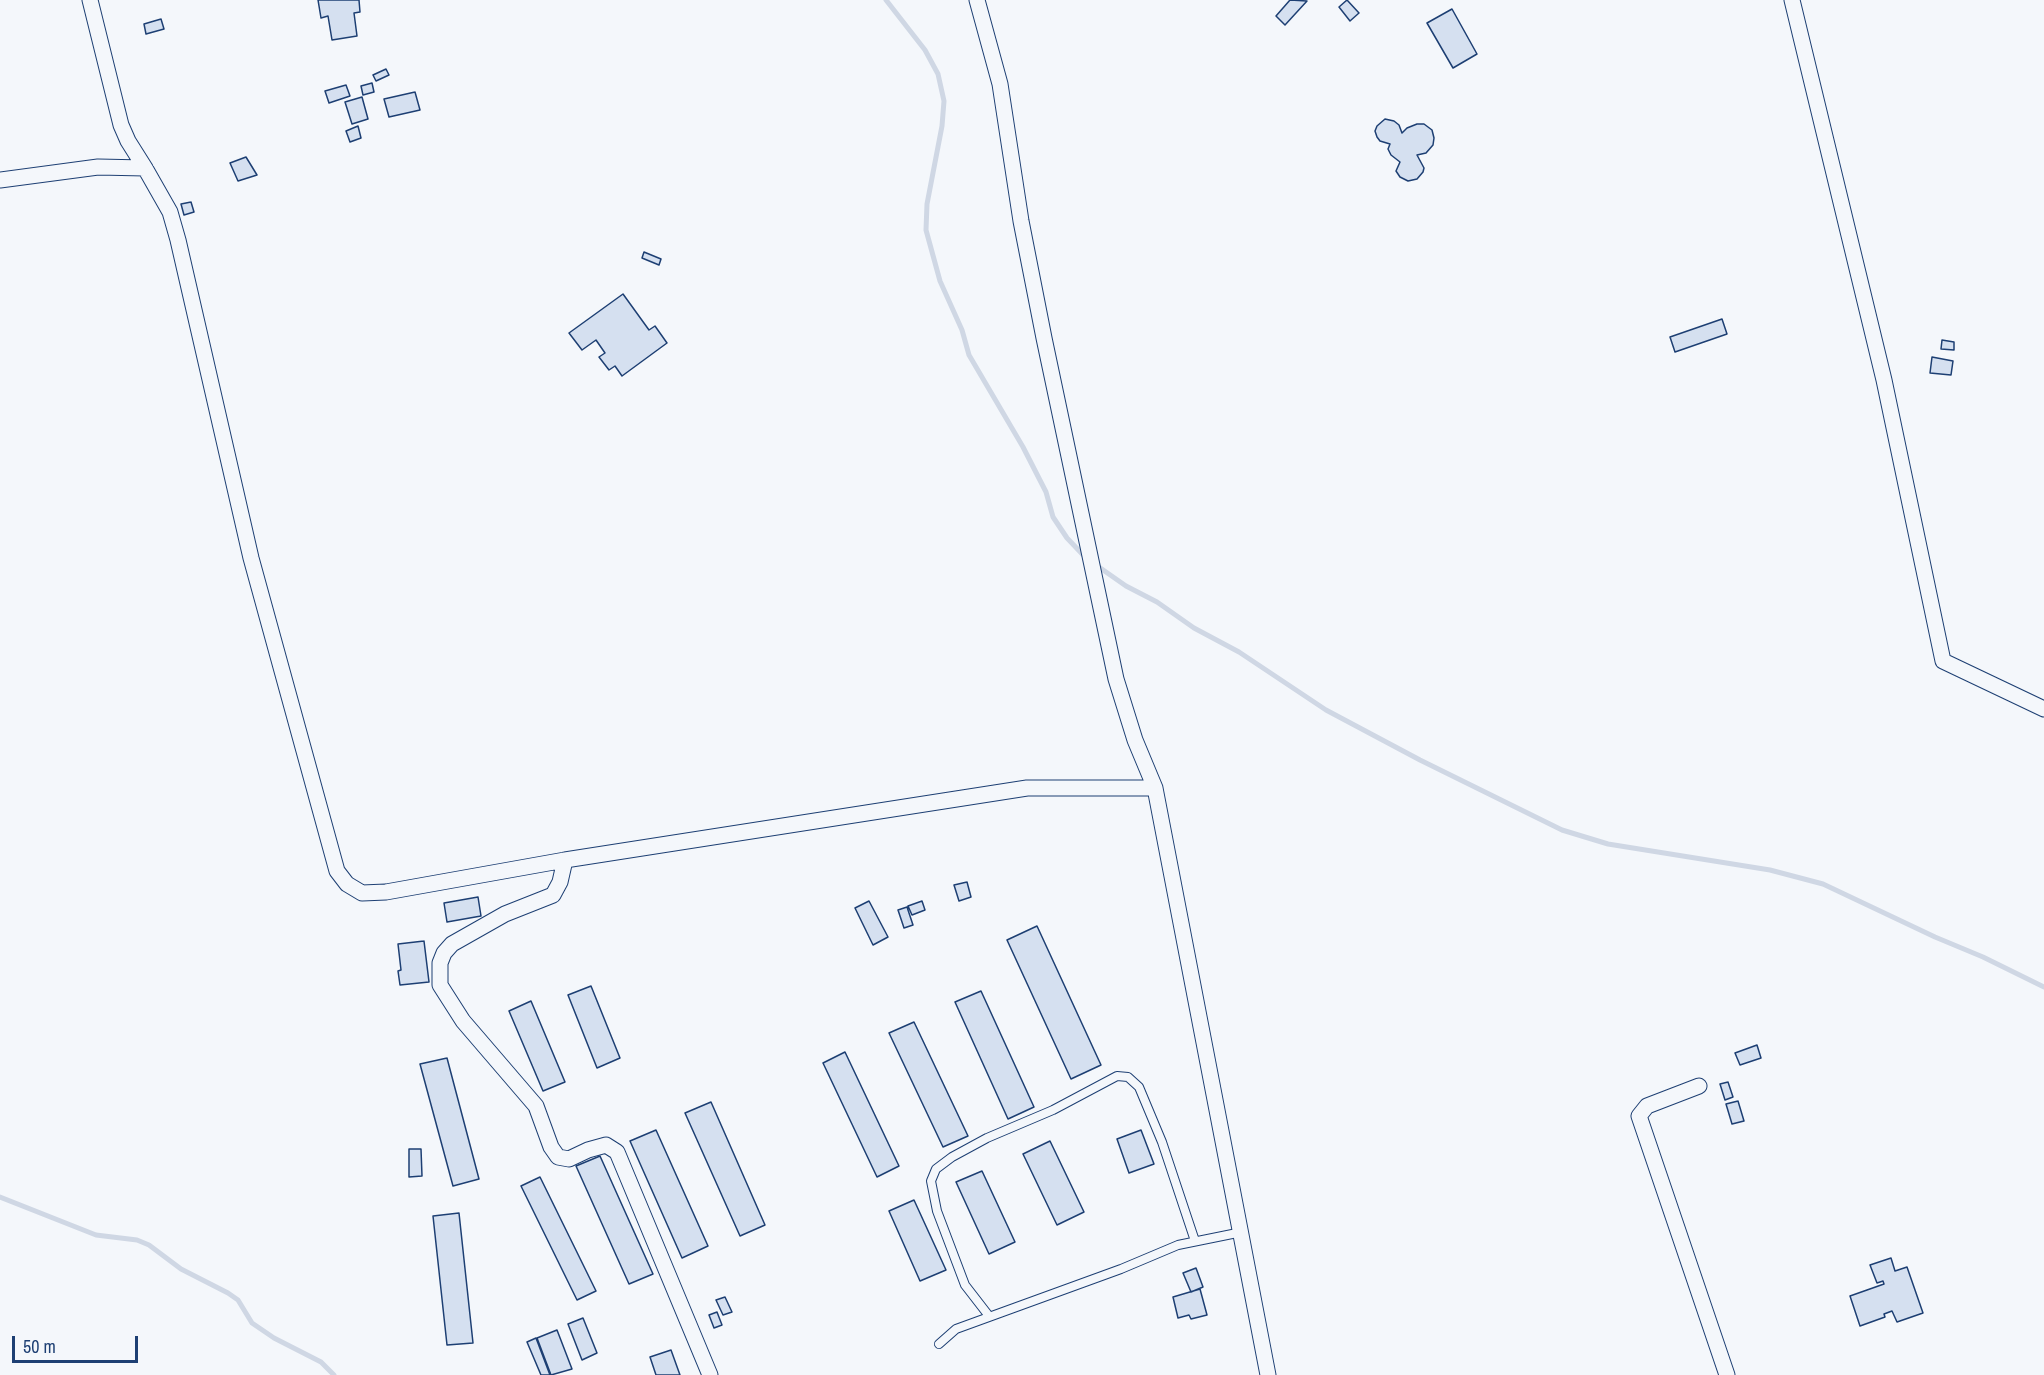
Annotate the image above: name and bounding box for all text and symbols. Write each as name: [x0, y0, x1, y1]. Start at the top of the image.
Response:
scale bar: [15, 1324, 141, 1362]
text: 50 m: [23, 1334, 56, 1359]

